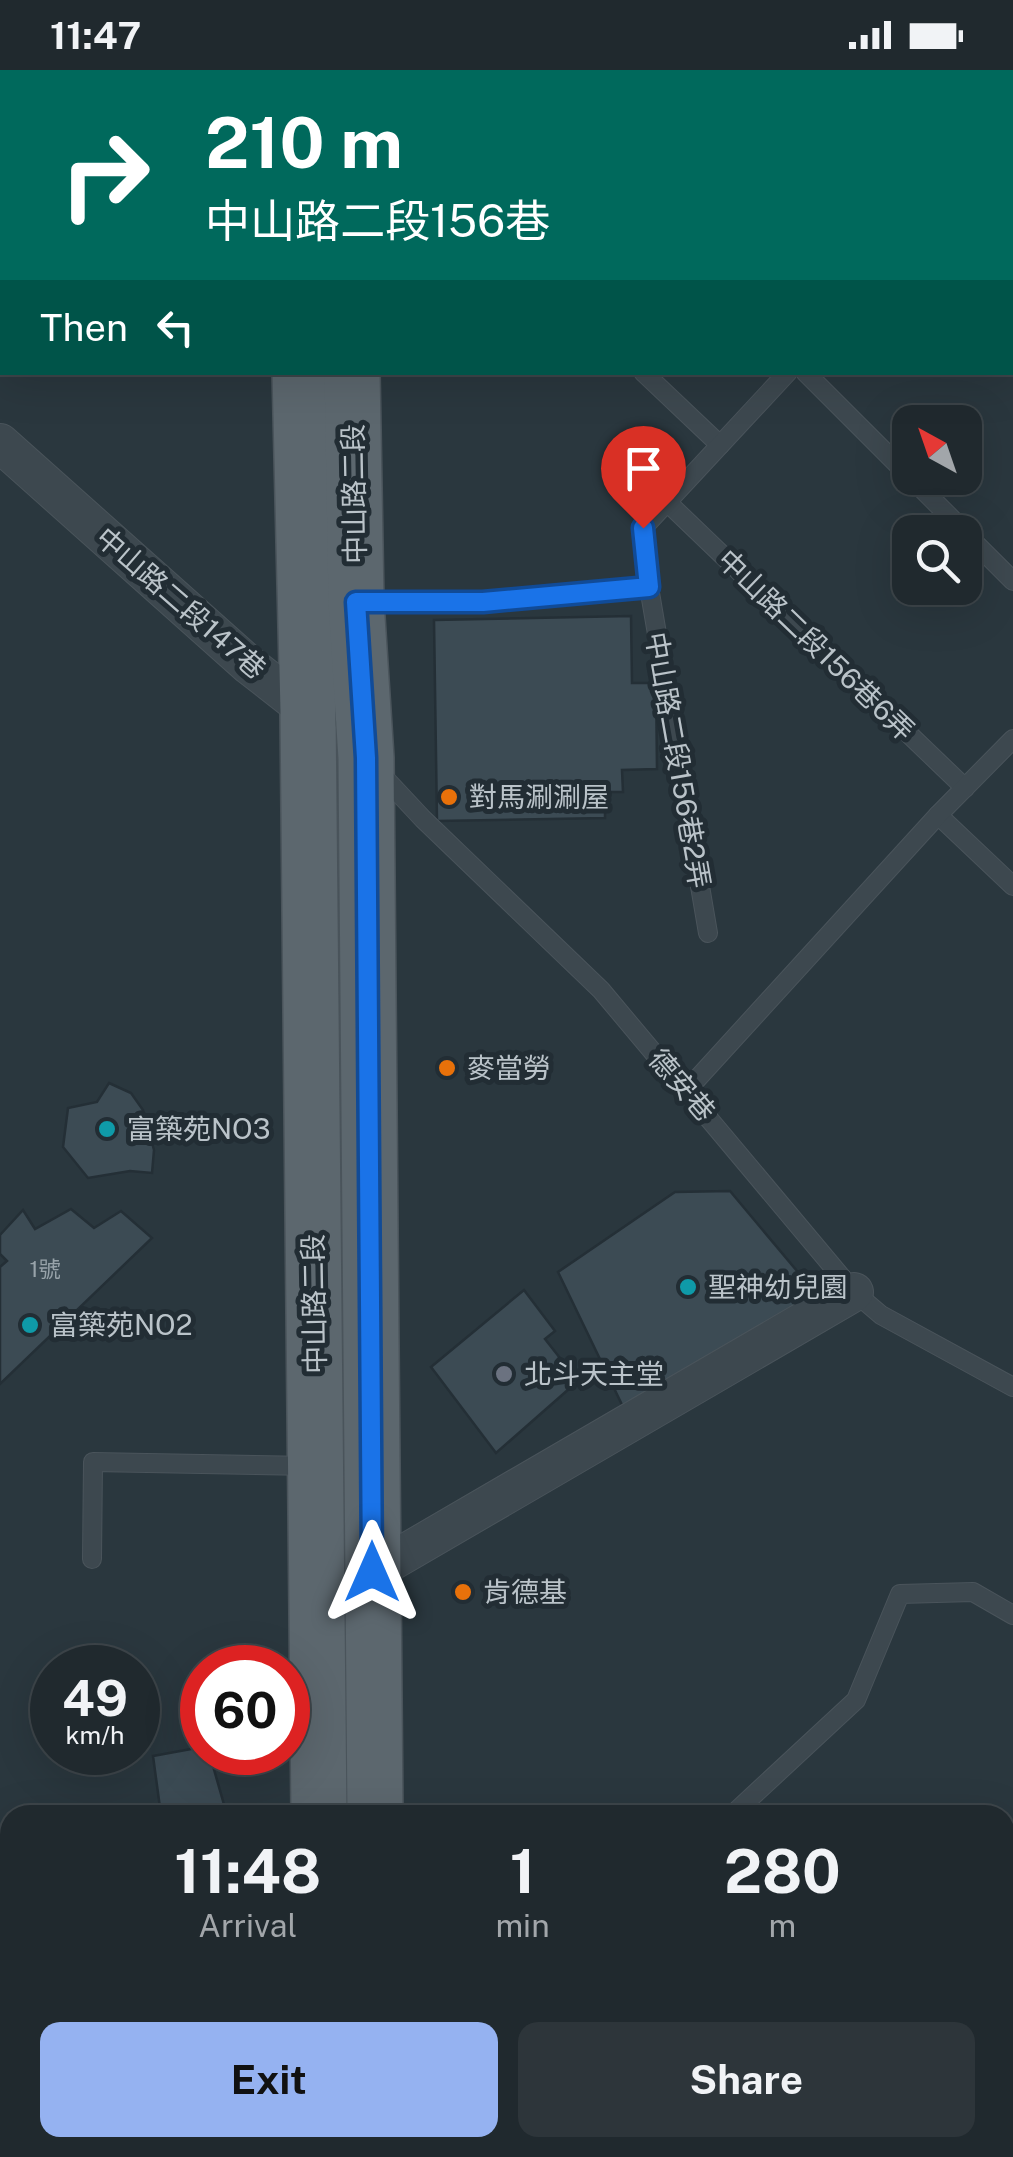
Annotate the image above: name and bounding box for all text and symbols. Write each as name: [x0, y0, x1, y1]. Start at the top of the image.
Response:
text: 11:47: [50, 13, 141, 58]
text: 210 m: [205, 101, 403, 184]
icon: right: [40, 110, 170, 240]
text: 中山路二段156巷: [205, 194, 550, 247]
icon: left: [148, 300, 203, 355]
text: Then: [40, 305, 128, 350]
north arrow: [892, 405, 982, 495]
map controls: [892, 405, 982, 605]
street label: 中山路二段: [336, 424, 371, 564]
pin: [601, 426, 686, 529]
icon: arrive: [616, 441, 671, 496]
button: search: [892, 515, 982, 605]
street label: 中山路二段147巷: [90, 520, 273, 685]
street label: 中山路二段156巷6弄: [711, 542, 921, 747]
street label: 中山路二段156巷2弄: [640, 629, 717, 891]
place label: 對馬涮涮屋: [469, 780, 609, 813]
marker: 對馬涮涮屋: [438, 786, 460, 808]
street label: 德安巷: [642, 1042, 722, 1127]
place label: 麥當勞: [467, 1051, 551, 1084]
marker: 麥當勞: [436, 1057, 458, 1079]
place label: 富築苑NO3: [127, 1112, 270, 1145]
marker: 富築苑NO3: [96, 1118, 118, 1140]
street label: 中山路二段: [296, 1234, 331, 1374]
house number: 1號: [30, 1256, 60, 1282]
place label: 聖神幼兒園: [708, 1270, 848, 1303]
marker: 聖神幼兒園: [677, 1276, 699, 1298]
place label: 富築苑NO2: [50, 1308, 192, 1341]
marker: 富築苑NO2: [19, 1314, 41, 1336]
place label: 北斗天主堂: [524, 1357, 664, 1390]
marker: 北斗天主堂: [493, 1363, 515, 1385]
position arrow: [320, 1520, 424, 1624]
place label: 肯德基: [483, 1575, 567, 1608]
marker: 肯德基: [452, 1581, 474, 1603]
speed limit sign: 60: [180, 1645, 310, 1775]
text: 49: [62, 1668, 128, 1727]
text: km/h: [66, 1720, 124, 1750]
text: 11:48: [174, 1836, 321, 1907]
text: 1: [510, 1836, 535, 1907]
text: 280: [724, 1836, 841, 1907]
text: Arrival: [198, 1907, 297, 1944]
text: min: [495, 1907, 550, 1944]
text: m: [768, 1907, 796, 1944]
button: Exit: [40, 2022, 498, 2137]
button: Share: [518, 2022, 975, 2137]

